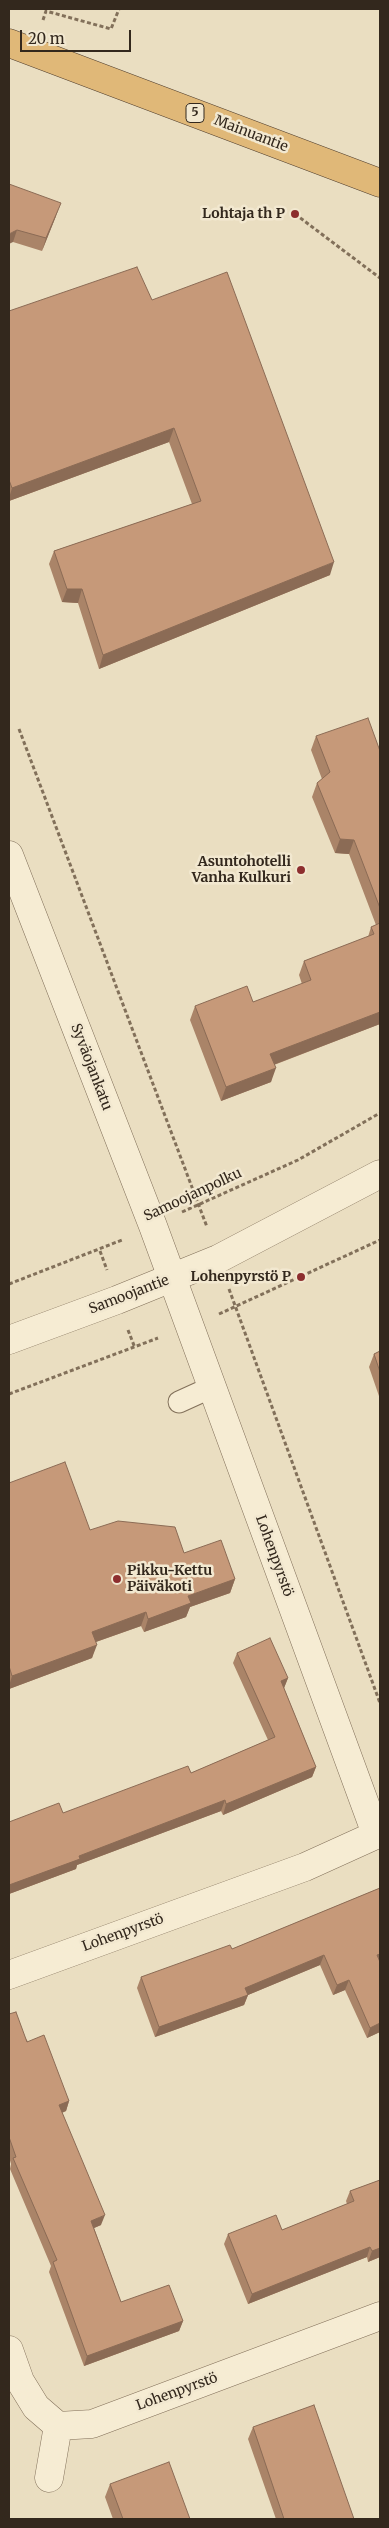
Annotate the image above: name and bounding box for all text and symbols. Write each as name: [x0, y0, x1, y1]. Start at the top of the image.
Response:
scale bar: [22, 20, 134, 52]
text: 20 m: [28, 29, 65, 48]
road number: 5: [186, 104, 204, 122]
street label: Mainuantie: [212, 112, 290, 156]
place label: Lohtaja th P: [202, 206, 285, 222]
marker: Lohtaja th P: [289, 208, 301, 220]
place label: Asuntohotelli Vanha Kulkuri: [192, 854, 291, 886]
marker: Asuntohotelli Vanha Kulkuri: [295, 864, 307, 876]
street label: Syväojankatu: [67, 1021, 115, 1113]
street label: Samoojanpolku: [141, 1165, 245, 1225]
place label: Lohenpyrstö P: [191, 1269, 291, 1285]
marker: Lohenpyrstö P: [295, 1271, 307, 1283]
street label: Samoojantie: [86, 1272, 172, 1318]
street label: Lohenpyrstö: [252, 1513, 296, 1599]
place label: Pikku-Kettu Päiväkoti: [127, 1563, 212, 1595]
marker: Pikku-Kettu Päiväkoti: [111, 1573, 123, 1585]
street label: Lohenpyrstö: [80, 1911, 166, 1955]
street label: Lohenpyrstö: [134, 2370, 220, 2414]

